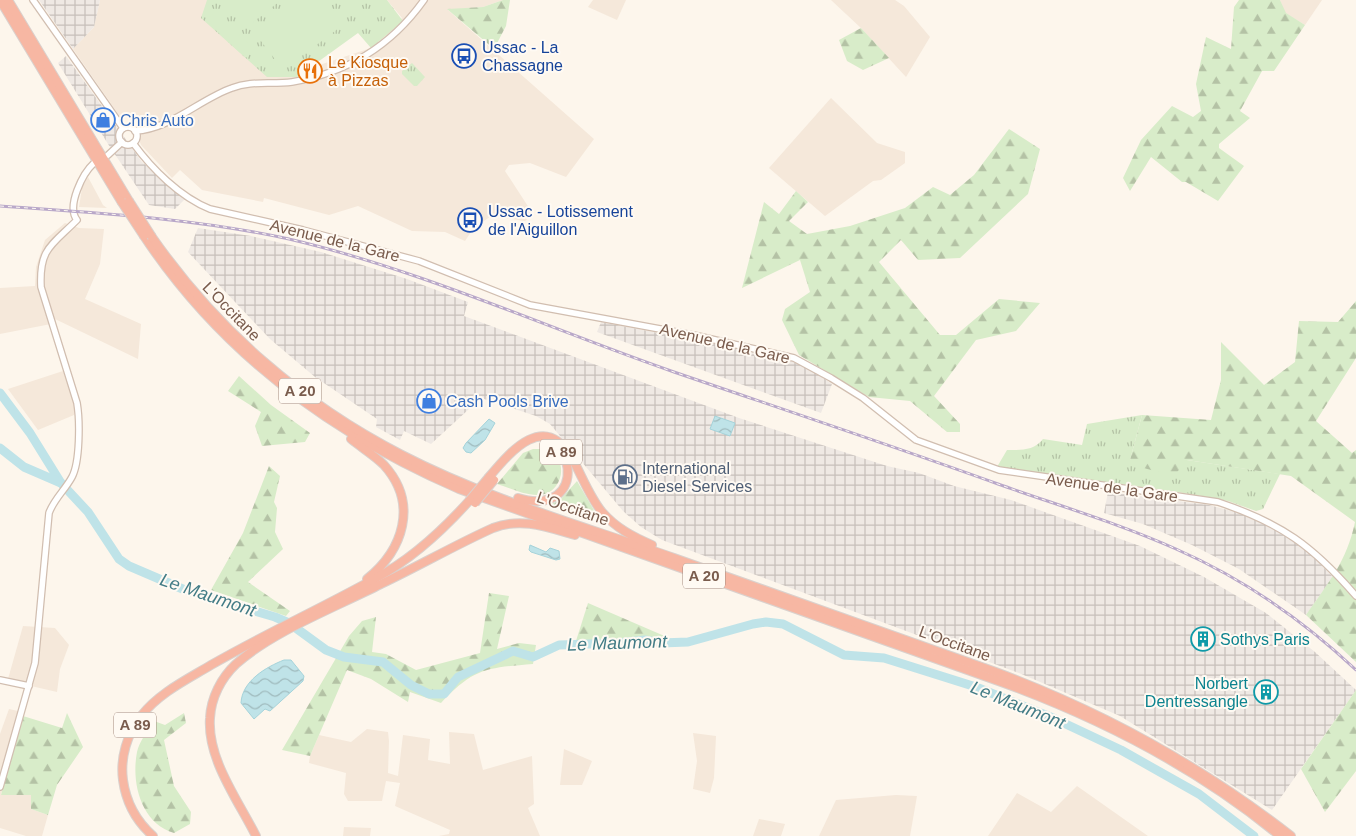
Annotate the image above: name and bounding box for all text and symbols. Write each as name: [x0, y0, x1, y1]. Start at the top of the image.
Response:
place label: Ussac - La Chassagne: [482, 39, 563, 74]
bus stop icon: Ussac - La Chassagne: [451, 43, 477, 69]
place label: Le Kiosque à Pizzas: [328, 54, 408, 89]
restaurant icon: Le Kiosque à Pizzas: [297, 58, 323, 84]
shop icon: Chris Auto: [90, 107, 116, 133]
place label: Chris Auto: [120, 112, 194, 129]
place label: Ussac - Lotissement de l'Aiguillon: [488, 203, 633, 238]
bus stop icon: Ussac - Lotissement de l'Aiguillon: [457, 207, 483, 233]
street label: Avenue de la Gare: [268, 216, 402, 265]
street label: L'Occitane: [199, 278, 264, 344]
street label: Avenue de la Gare: [658, 320, 792, 367]
road number: A 20: [279, 378, 321, 404]
shop icon: Cash Pools Brive: [416, 388, 442, 414]
place label: Cash Pools Brive: [446, 393, 569, 410]
road number: A 89: [540, 440, 582, 464]
place label: International Diesel Services: [642, 460, 752, 495]
fuel station icon: International Diesel Services: [612, 464, 638, 490]
street label: Avenue de la Gare: [1045, 470, 1179, 505]
street label: L'Occitane: [535, 488, 611, 529]
road number: A 20: [683, 564, 725, 588]
water label: Le Maumont: [157, 569, 259, 621]
street label: L'Occitane: [917, 623, 993, 664]
building icon: Sothys Paris: [1190, 626, 1216, 652]
water label: Le Maumont: [567, 631, 668, 655]
place label: Sothys Paris: [1220, 631, 1310, 648]
place label: Norbert Dentressangle: [1145, 675, 1249, 710]
water label: Le Maumont: [968, 677, 1069, 733]
building icon: Norbert Dentressangle: [1253, 679, 1279, 705]
road number: A 89: [114, 712, 156, 738]

